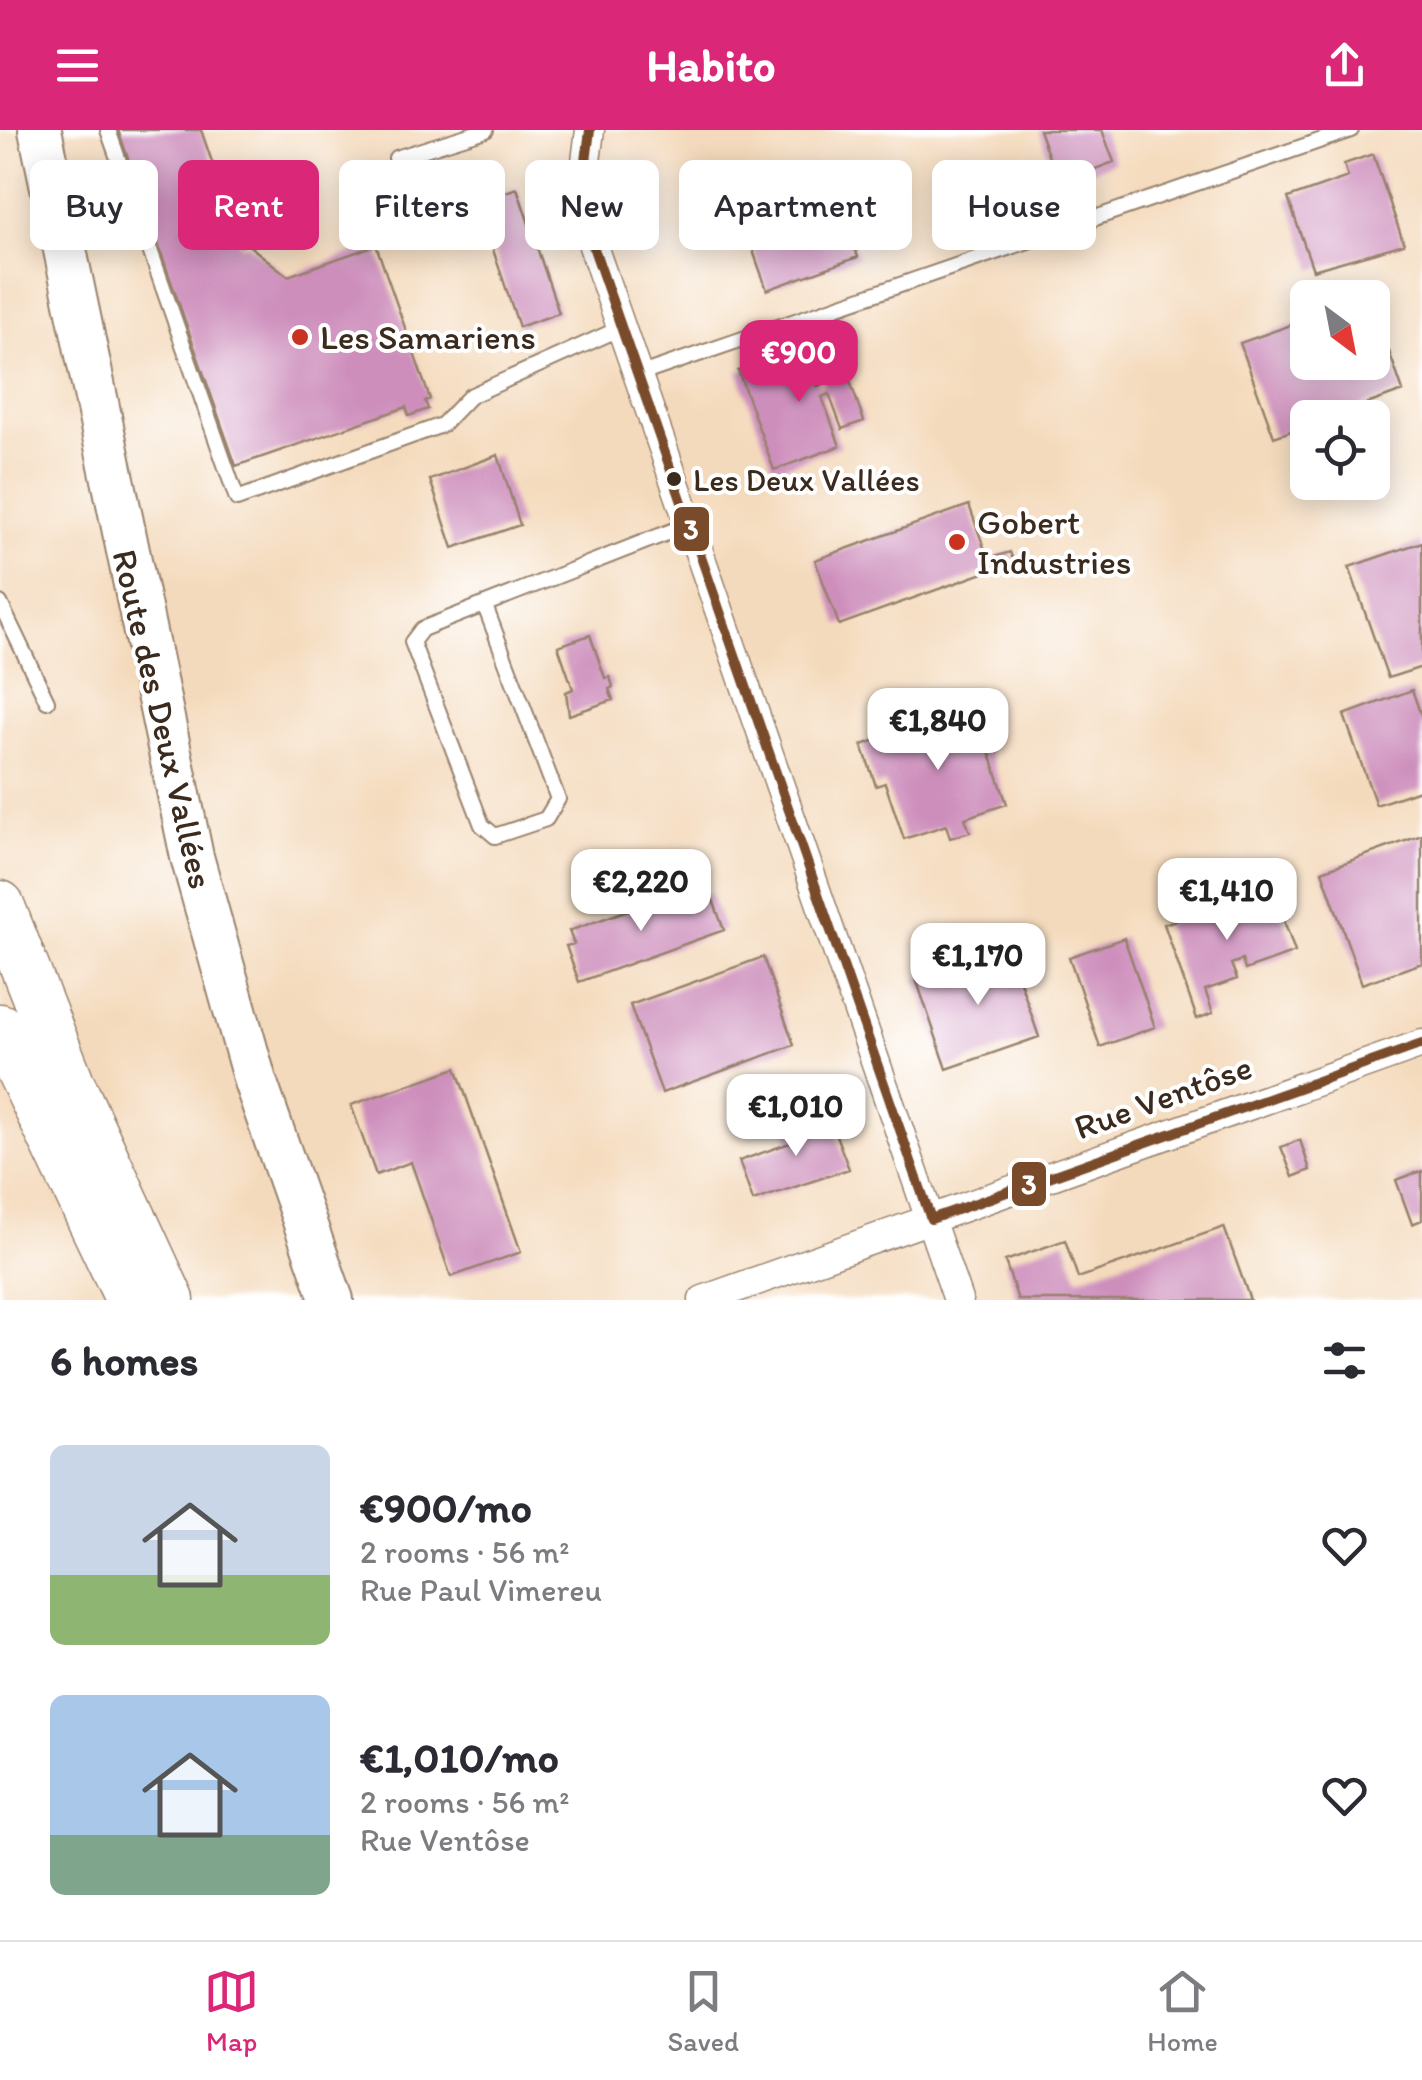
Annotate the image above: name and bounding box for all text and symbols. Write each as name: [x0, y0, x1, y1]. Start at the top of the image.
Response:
icon: menu: [50, 38, 105, 93]
text: Habito: [646, 38, 776, 92]
icon: share: [1317, 38, 1372, 93]
chip: Buy: [30, 160, 158, 250]
chip: Rent: [178, 160, 319, 250]
chip: Filters: [339, 160, 505, 250]
chip: New: [525, 160, 659, 250]
chip: Apartment: [679, 160, 912, 250]
chip: House: [932, 160, 1096, 250]
north arrow: [1290, 280, 1390, 380]
map controls: [1290, 280, 1390, 500]
place label: Les Samariens: [320, 316, 536, 358]
pin: €900: [740, 320, 858, 405]
marker: Les Samariens: [289, 326, 311, 348]
text: €900: [762, 333, 836, 371]
button: locate: [1290, 400, 1390, 500]
place label: Les Deux Vallées: [693, 461, 920, 499]
marker: Les Deux Vallées: [664, 469, 684, 489]
place label: Gobert Industries: [977, 501, 1132, 583]
line badge: 3: [672, 505, 711, 553]
text: 3: [683, 512, 699, 546]
marker: Gobert Industries: [946, 531, 968, 553]
street label: Route des Deux Vallées: [104, 545, 222, 893]
pin: €1,840: [857, 688, 1019, 773]
text: €1,840: [889, 701, 987, 739]
pin: €2,220: [560, 849, 722, 934]
pin: €1,410: [1146, 858, 1308, 943]
text: €2,220: [593, 862, 689, 900]
text: €1,410: [1180, 871, 1274, 909]
pin: €1,170: [897, 923, 1059, 1008]
text: €1,170: [932, 936, 1024, 974]
street label: Rue Ventôse: [1069, 1046, 1257, 1148]
pin: €1,010: [715, 1074, 877, 1159]
text: €1,010: [749, 1087, 843, 1125]
line badge: 3: [1010, 1160, 1048, 1208]
text: 3: [1021, 1167, 1037, 1201]
icon: filters: [1317, 1333, 1372, 1388]
text: 6 homes: [50, 1335, 198, 1386]
text: €900/mo: [360, 1482, 532, 1533]
icon: home: [130, 1485, 250, 1605]
icon: heart: [1317, 1518, 1372, 1573]
text: 2 rooms · 56 m²: [360, 1533, 569, 1571]
text: Rue Paul Vimereu: [360, 1571, 602, 1609]
text: €1,010/mo: [360, 1732, 559, 1783]
icon: home: [130, 1735, 250, 1855]
icon: heart: [1317, 1768, 1372, 1823]
text: 2 rooms · 56 m²: [360, 1783, 569, 1821]
text: Rue Ventôse: [360, 1821, 530, 1859]
tab: Map: [204, 1964, 259, 2058]
tab: Saved: [667, 1964, 739, 2058]
tab: Home: [1147, 1964, 1218, 2058]

